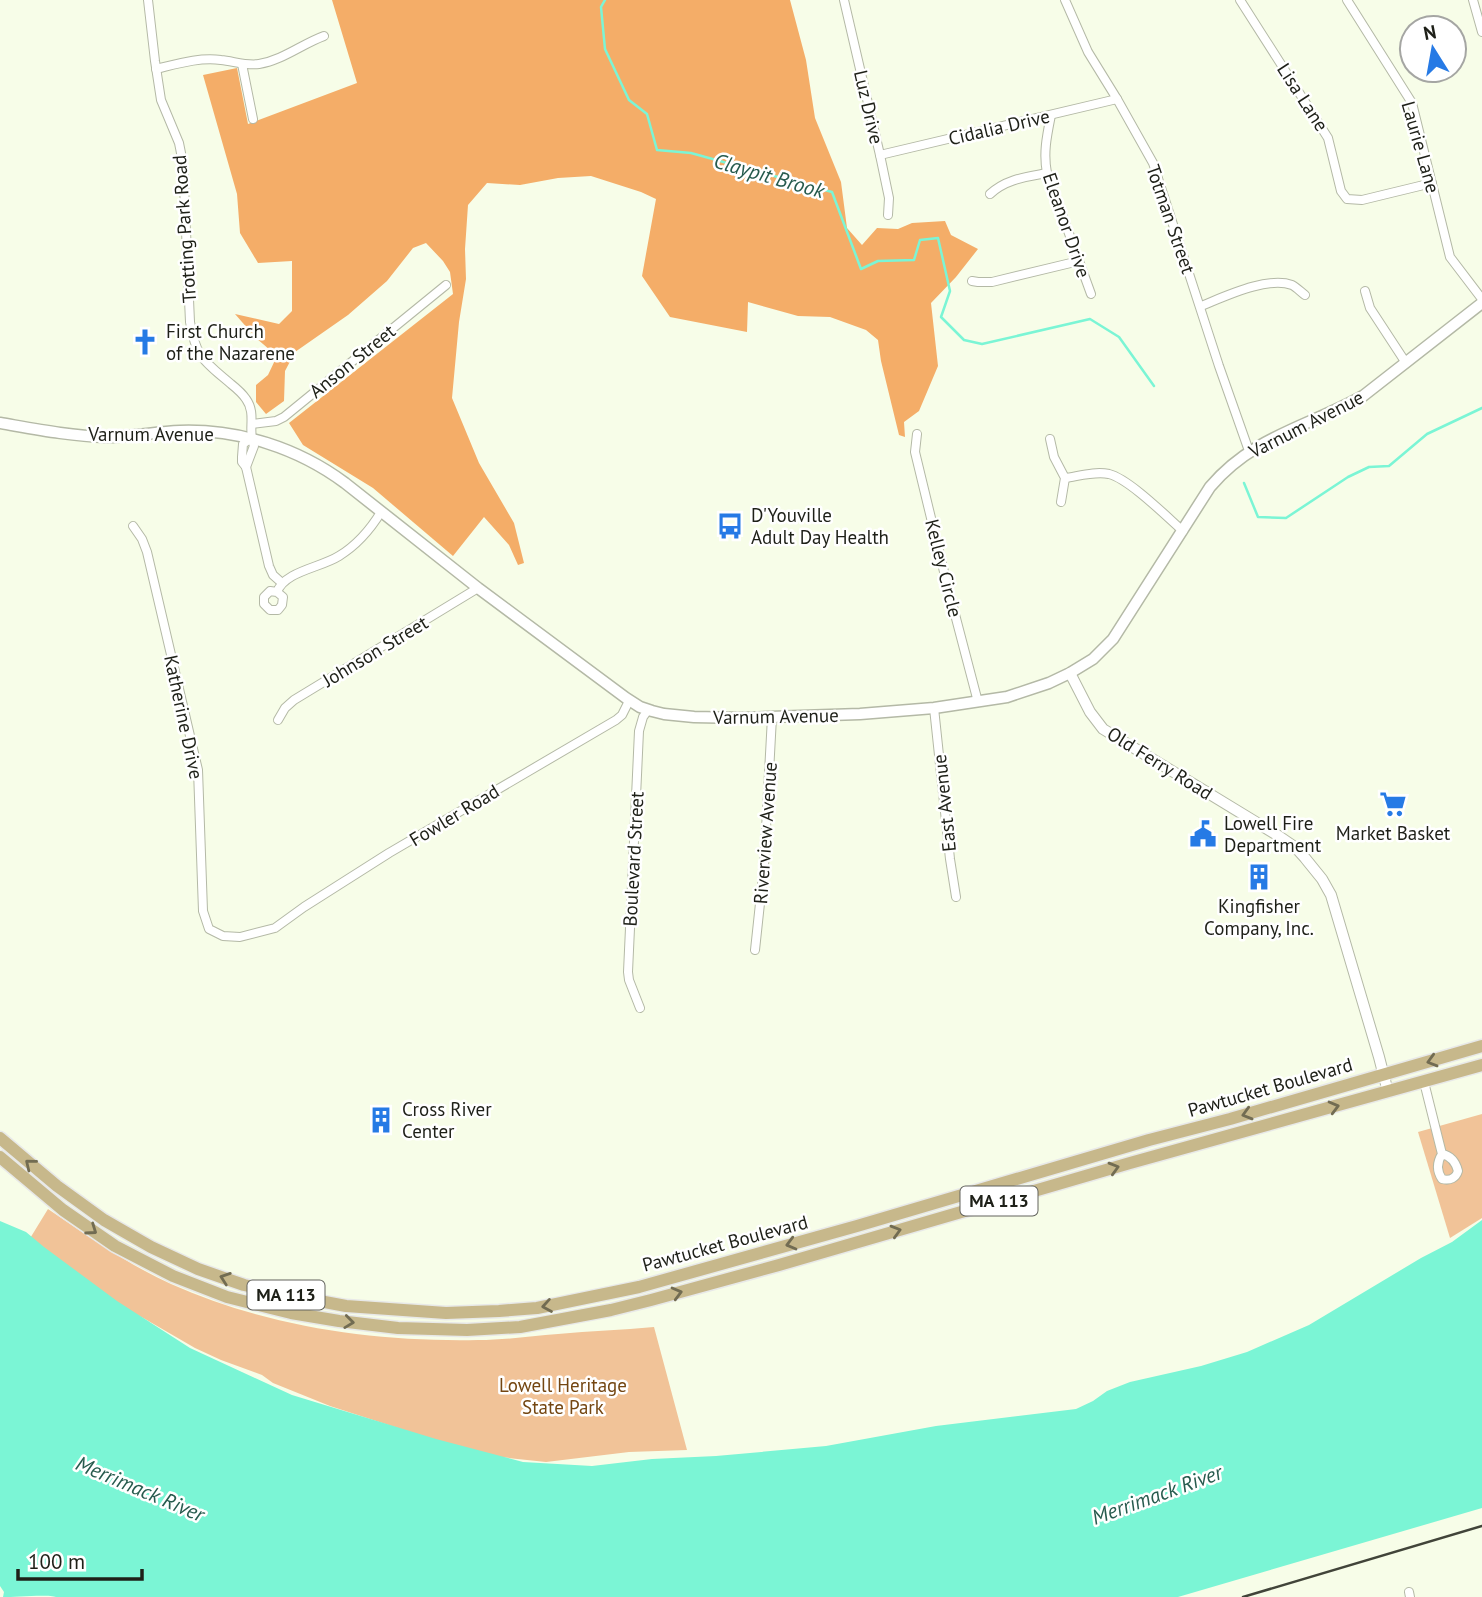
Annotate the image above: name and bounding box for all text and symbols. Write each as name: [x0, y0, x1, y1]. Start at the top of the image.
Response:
north arrow: [1398, 14, 1468, 84]
text: N: [1421, 19, 1438, 45]
street label: Lisa Lane: [1272, 58, 1334, 136]
street label: Luz Drive: [849, 68, 889, 146]
street label: Laurie Lane: [1396, 98, 1446, 196]
street label: Cidalia Drive: [946, 104, 1052, 150]
water label: Claypit Brook: [711, 147, 829, 205]
street label: Trotting Park Road: [167, 154, 201, 304]
street label: Totman Street: [1141, 161, 1201, 277]
street label: Eleanor Drive: [1038, 169, 1096, 281]
place label: First Church of the Nazarene: [166, 319, 295, 365]
street label: Anson Street: [304, 319, 400, 403]
church icon: First Church of the Nazarene: [130, 327, 160, 357]
street label: Varnum Avenue: [1244, 385, 1367, 464]
street label: Varnum Avenue: [87, 422, 214, 446]
place label: D'Youville Adult Day Health: [751, 503, 889, 549]
bus stop icon: D'Youville Adult Day Health: [715, 511, 745, 541]
street label: Kelley Circle: [920, 517, 968, 619]
street label: Johnson Street: [317, 610, 433, 692]
street label: Katherine Drive: [159, 653, 209, 781]
street label: Varnum Avenue: [712, 703, 839, 729]
street label: Old Ferry Road: [1103, 721, 1217, 805]
street label: East Avenue: [927, 753, 961, 853]
street label: Riverview Avenue: [748, 761, 782, 905]
street label: Fowler Road: [405, 779, 503, 851]
supermarket icon: Market Basket: [1378, 789, 1408, 819]
street label: Boulevard Street: [617, 790, 649, 927]
place label: Lowell Fire Department: [1224, 811, 1322, 857]
public building icon: Lowell Fire Department: [1188, 819, 1218, 849]
place label: Market Basket: [1336, 821, 1451, 845]
building icon: Kingfisher Company, Inc.: [1244, 862, 1274, 892]
place label: Kingfisher Company, Inc.: [1204, 894, 1314, 940]
street label: Pawtucket Boulevard: [1185, 1052, 1355, 1122]
one-way arrow: [1427, 1052, 1439, 1067]
place label: Cross River Center: [402, 1097, 492, 1143]
one-way arrow: [1327, 1101, 1339, 1115]
building icon: Cross River Center: [366, 1105, 396, 1135]
one-way arrow: [1241, 1106, 1253, 1121]
one-way arrow: [25, 1160, 38, 1172]
one-way arrow: [1108, 1161, 1120, 1176]
road number: MA 113: [960, 1186, 1038, 1216]
street label: Pawtucket Boulevard: [640, 1209, 810, 1277]
one-way arrow: [84, 1222, 97, 1234]
one-way arrow: [890, 1225, 902, 1240]
one-way arrow: [785, 1236, 797, 1251]
one-way arrow: [220, 1272, 232, 1286]
road number: MA 113: [247, 1280, 324, 1310]
one-way arrow: [671, 1287, 683, 1301]
one-way arrow: [541, 1298, 553, 1313]
one-way arrow: [343, 1315, 355, 1330]
park label: Lowell Heritage State Park: [499, 1373, 627, 1419]
water label: Merrimack River: [72, 1449, 210, 1529]
water label: Merrimack River: [1088, 1458, 1228, 1531]
scale bar: [18, 1538, 142, 1582]
text: 100 m: [28, 1548, 85, 1575]

